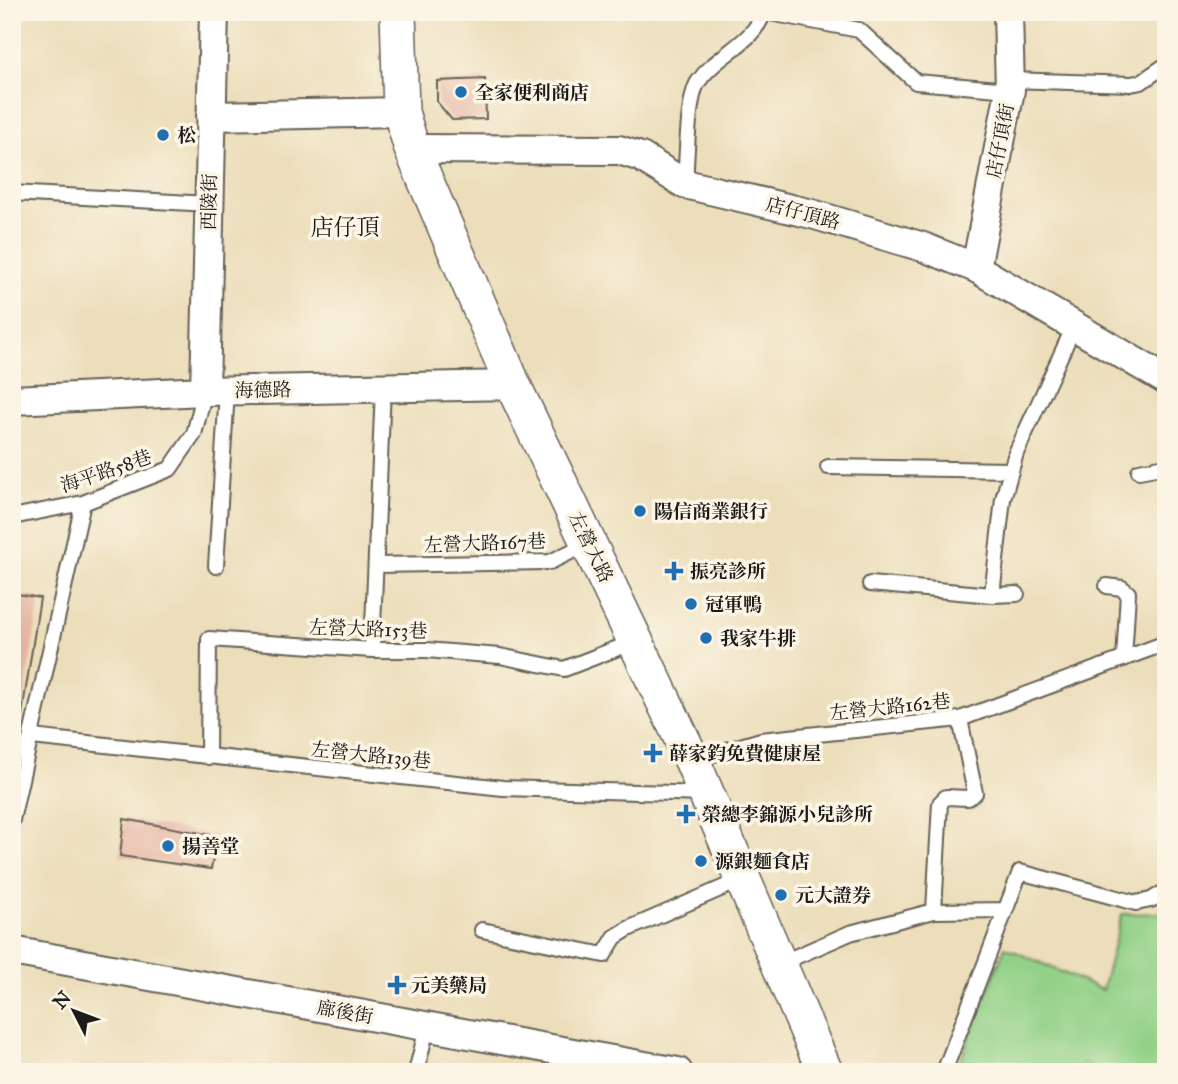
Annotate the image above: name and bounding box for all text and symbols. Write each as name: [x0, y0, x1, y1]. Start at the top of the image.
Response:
place label: 全家便利商店: [475, 81, 589, 104]
marker: 全家便利商店: [453, 84, 469, 100]
street label: 店仔頂街: [981, 101, 1019, 181]
place label: 松: [177, 124, 196, 147]
marker: 松: [155, 127, 171, 143]
street label: 西陵街: [197, 173, 221, 231]
street label: 店仔頂路: [763, 192, 843, 234]
district label: 店仔頂: [311, 213, 380, 241]
street label: 海德路: [234, 378, 292, 402]
street label: 海平路58巷: [57, 445, 155, 497]
place label: 陽信商業銀行: [654, 500, 768, 523]
marker: 陽信商業銀行: [632, 503, 648, 519]
street label: 左營大路: [564, 508, 618, 586]
street label: 左營大路167巷: [423, 529, 547, 557]
place label: 振亮診所: [690, 560, 766, 583]
marker: 振亮診所: [664, 561, 684, 581]
place label: 冠軍鴨: [705, 593, 762, 616]
marker: 冠軍鴨: [683, 596, 699, 612]
street label: 左營大路153巷: [308, 615, 428, 643]
place label: 我家牛排: [720, 627, 796, 650]
marker: 我家牛排: [698, 630, 714, 646]
street label: 左營大路162巷: [828, 689, 952, 725]
street label: 左營大路139巷: [310, 737, 432, 773]
place label: 薛家鈞免費健康屋: [669, 742, 821, 765]
marker: 薛家鈞免費健康屋: [643, 743, 663, 763]
place label: 榮總李錦源小兒診所: [702, 803, 873, 826]
marker: 榮總李錦源小兒診所: [676, 804, 696, 824]
place label: 揚善堂: [182, 835, 239, 858]
marker: 揚善堂: [160, 838, 176, 854]
place label: 源銀麵食店: [715, 850, 810, 873]
marker: 源銀麵食店: [693, 853, 709, 869]
place label: 元大證券: [795, 884, 871, 907]
marker: 元大證券: [773, 887, 789, 903]
place label: 元美藥局: [411, 974, 487, 997]
north arrow: [38, 976, 108, 1046]
marker: 元美藥局: [389, 977, 405, 993]
text: N: [48, 986, 76, 1014]
street label: 廍後街: [315, 996, 375, 1028]

